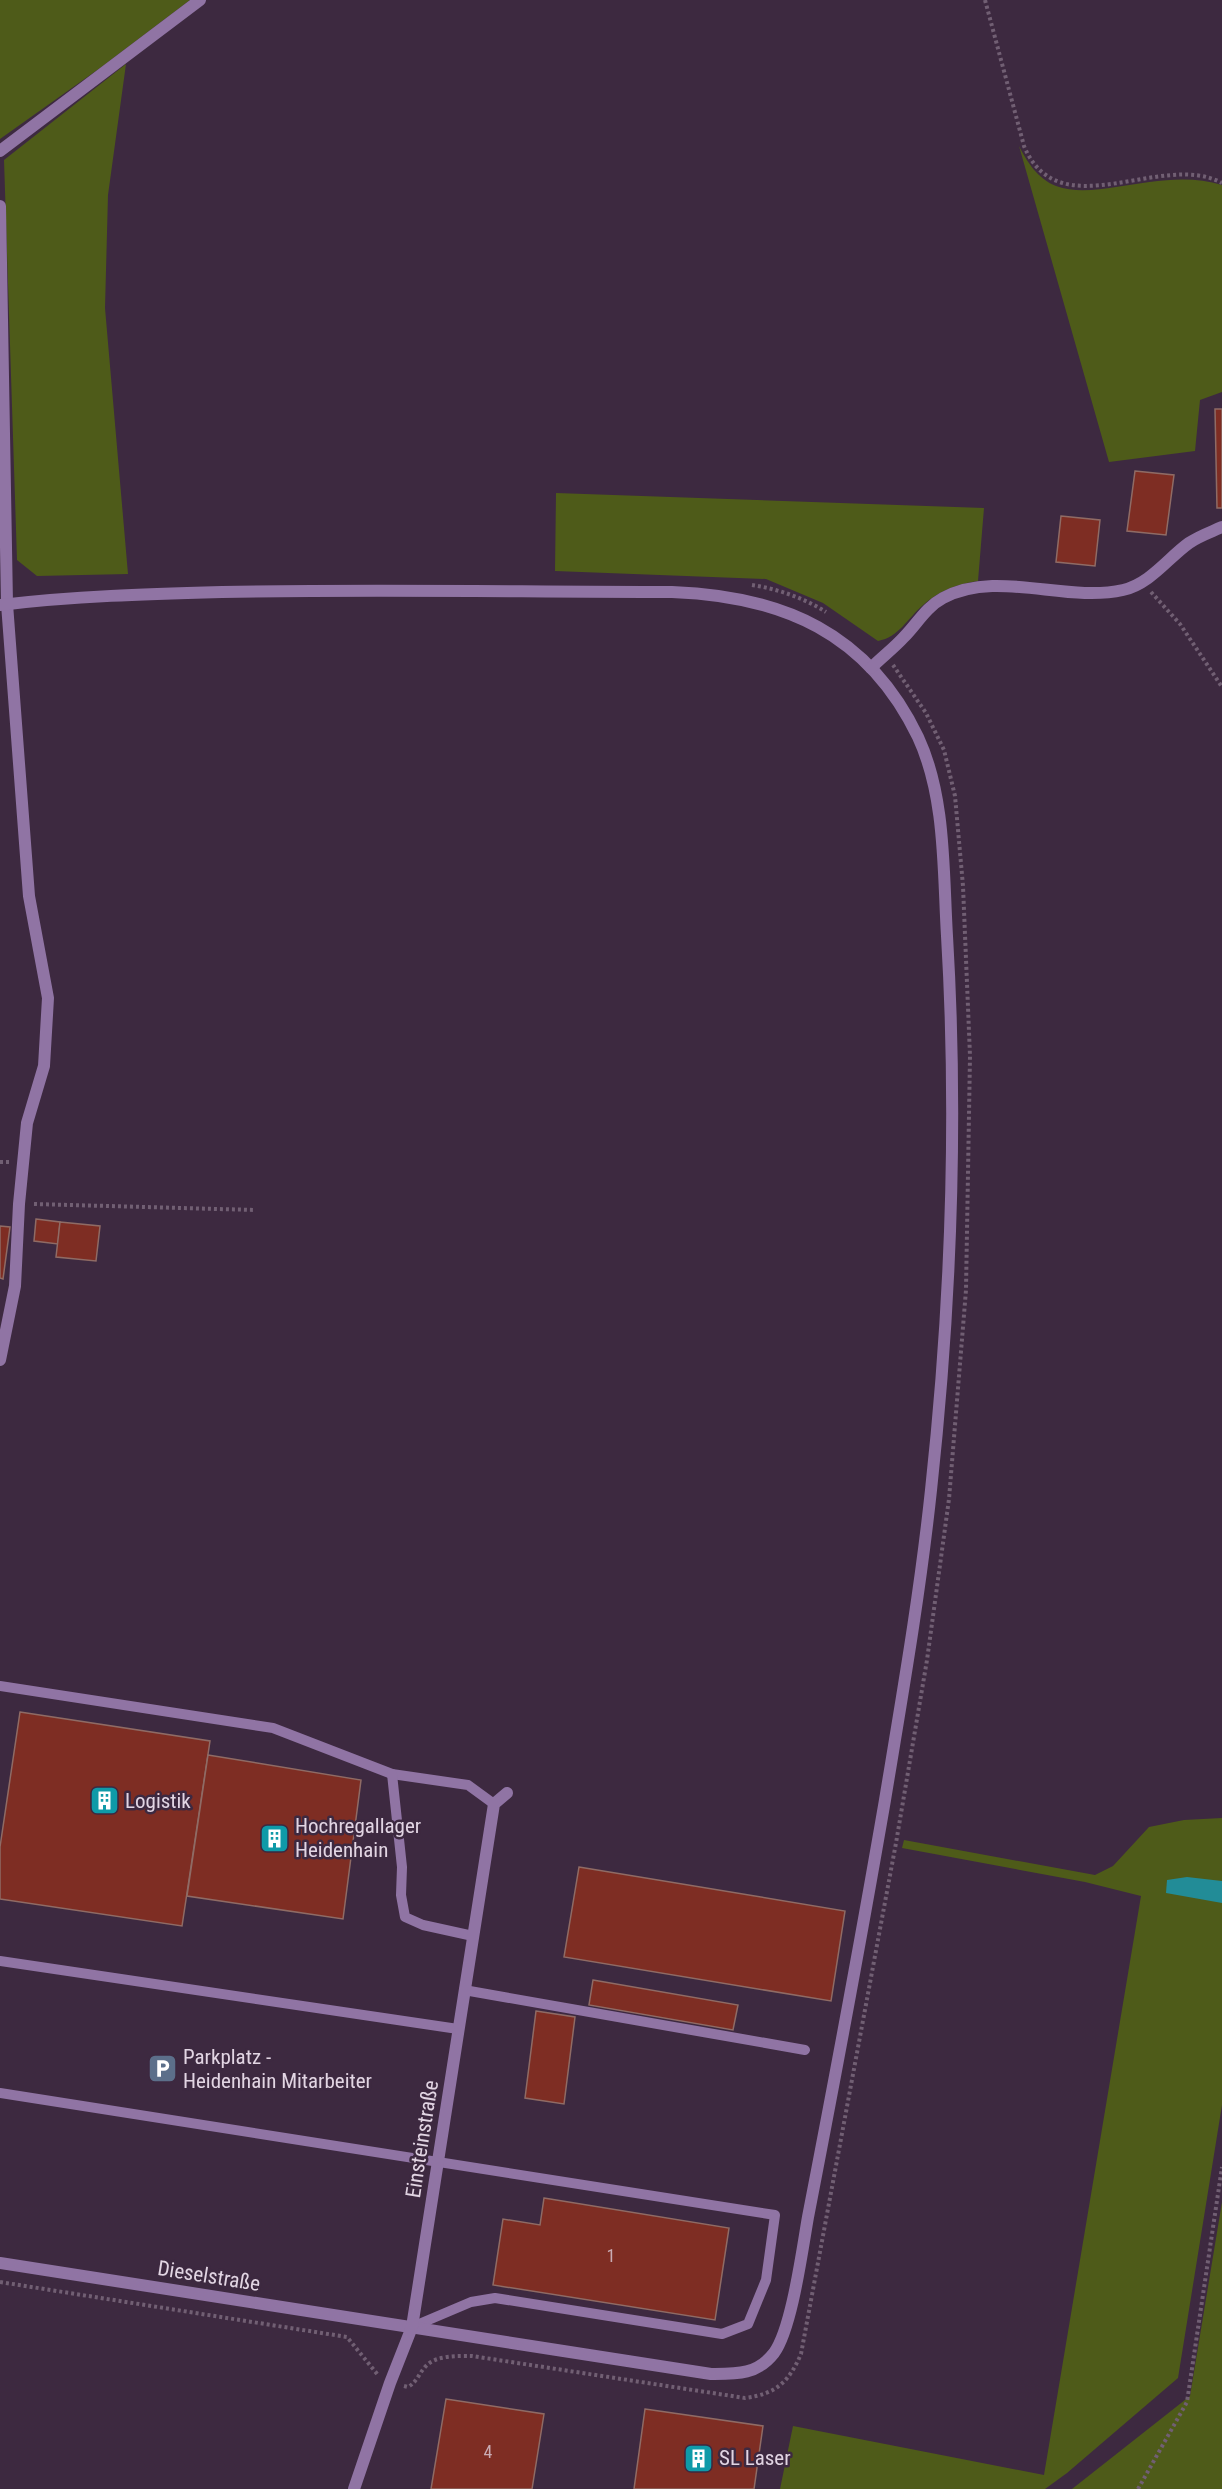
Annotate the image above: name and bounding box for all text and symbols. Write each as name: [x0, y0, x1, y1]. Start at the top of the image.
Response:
building icon: Logistik: [88, 1785, 120, 1817]
place label: Logistik: [125, 1789, 191, 1813]
place label: Hochregallager Heidenhain: [295, 1814, 421, 1862]
building icon: Hochregallager Heidenhain: [258, 1822, 290, 1854]
place label: Parkplatz - Heidenhain Mitarbeiter: [183, 2045, 372, 2093]
parking icon: Parkplatz - Heidenhain Mitarbeiter: [146, 2053, 178, 2085]
street label: Einsteinstraße: [401, 2078, 443, 2199]
house number: 1: [607, 2245, 615, 2266]
street label: Dieselstraße: [156, 2256, 262, 2296]
house number: 4: [484, 2441, 493, 2462]
building icon: SL Laser: [682, 2442, 714, 2474]
place label: SL Laser: [719, 2446, 791, 2470]

